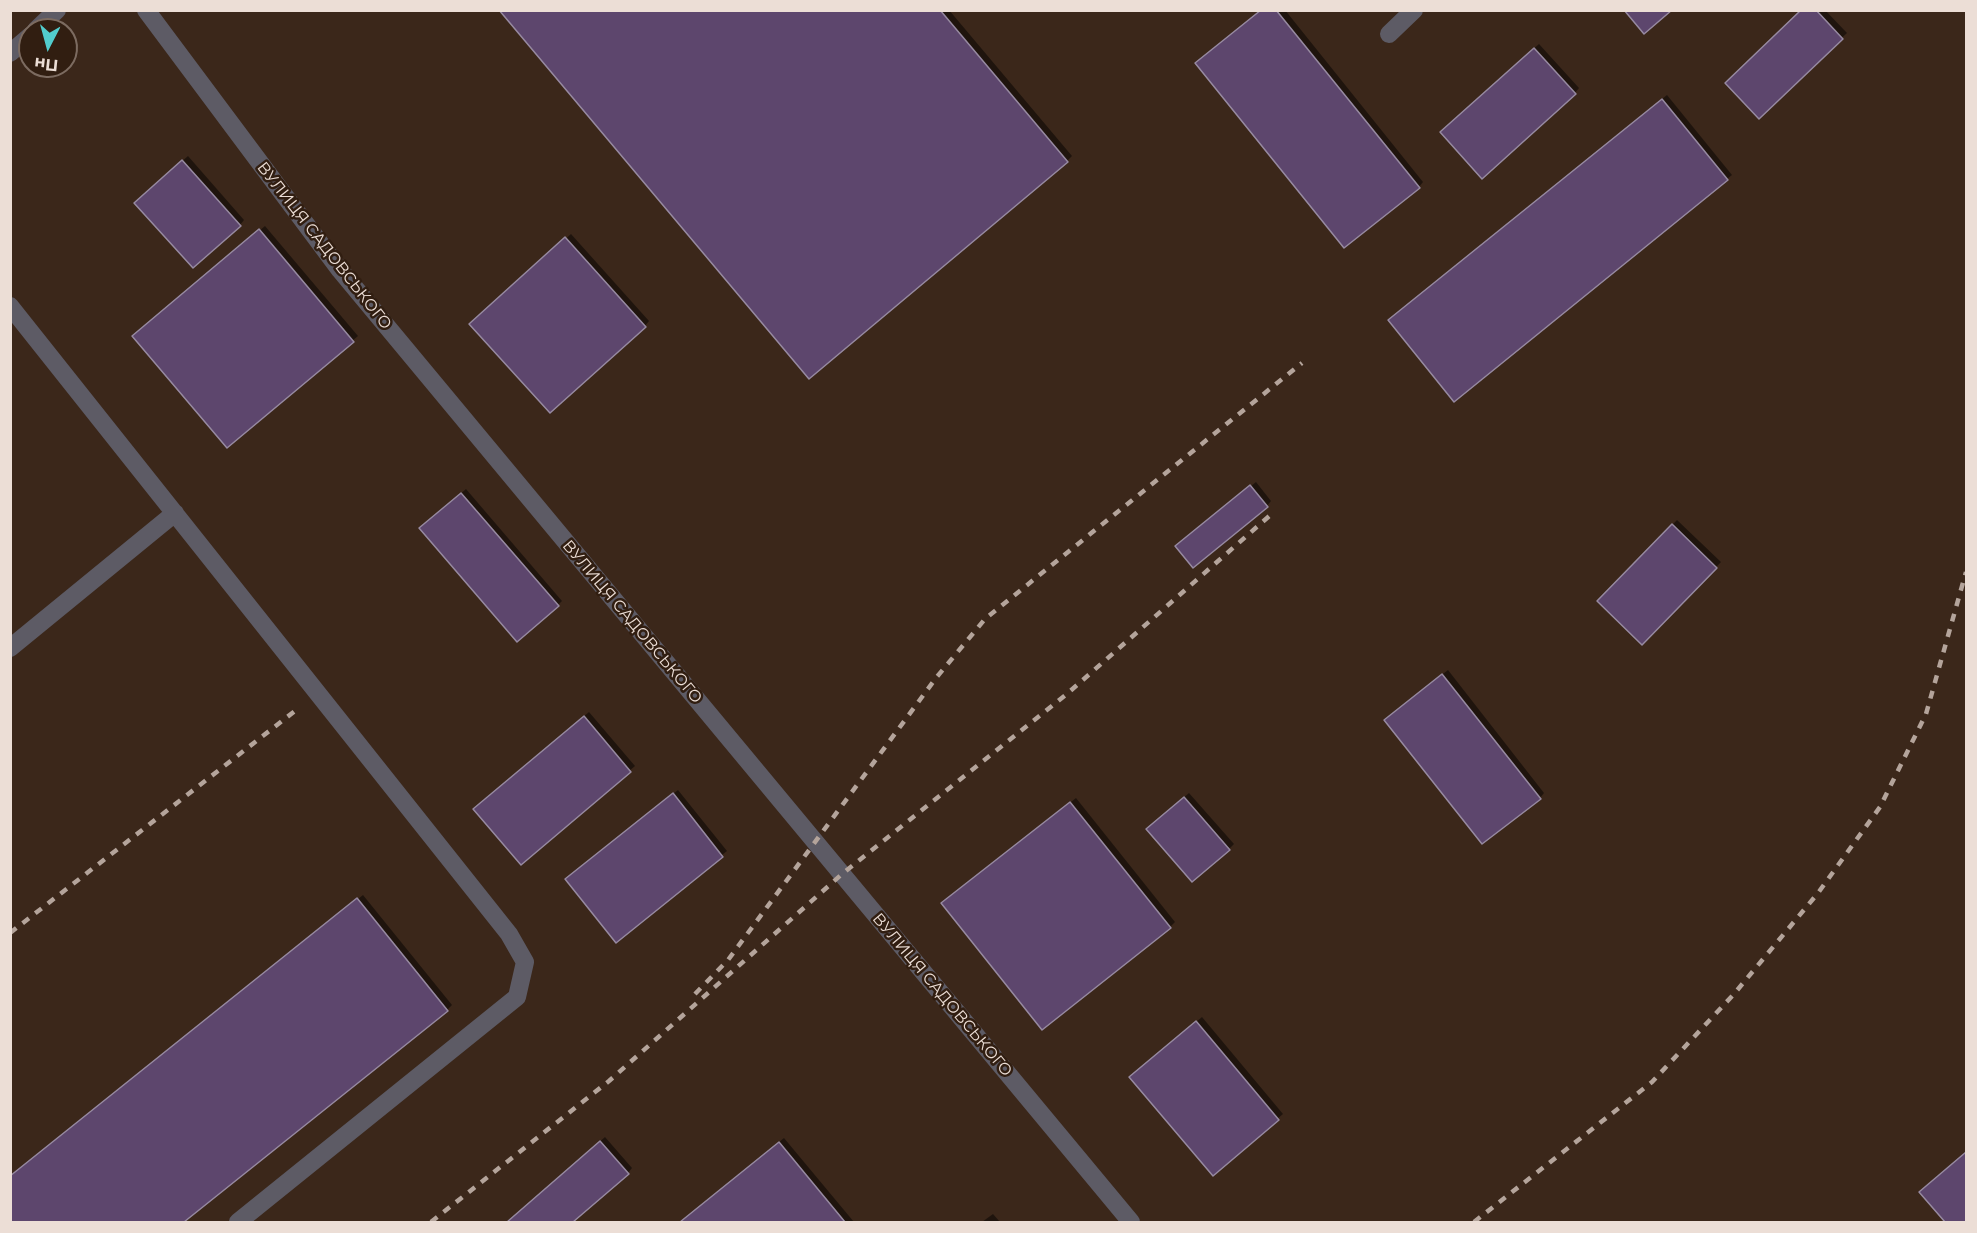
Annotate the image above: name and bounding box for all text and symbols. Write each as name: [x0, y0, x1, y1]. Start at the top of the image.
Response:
north arrow: [18, 18, 78, 78]
text: Пн: [33, 54, 59, 75]
street label: ВУЛИЦЯ САДОВСЬКОГО: [253, 158, 395, 334]
street label: ВУЛИЦЯ САДОВСЬКОГО: [558, 536, 706, 708]
street label: ВУЛИЦЯ САДОВСЬКОГО: [868, 909, 1016, 1081]

